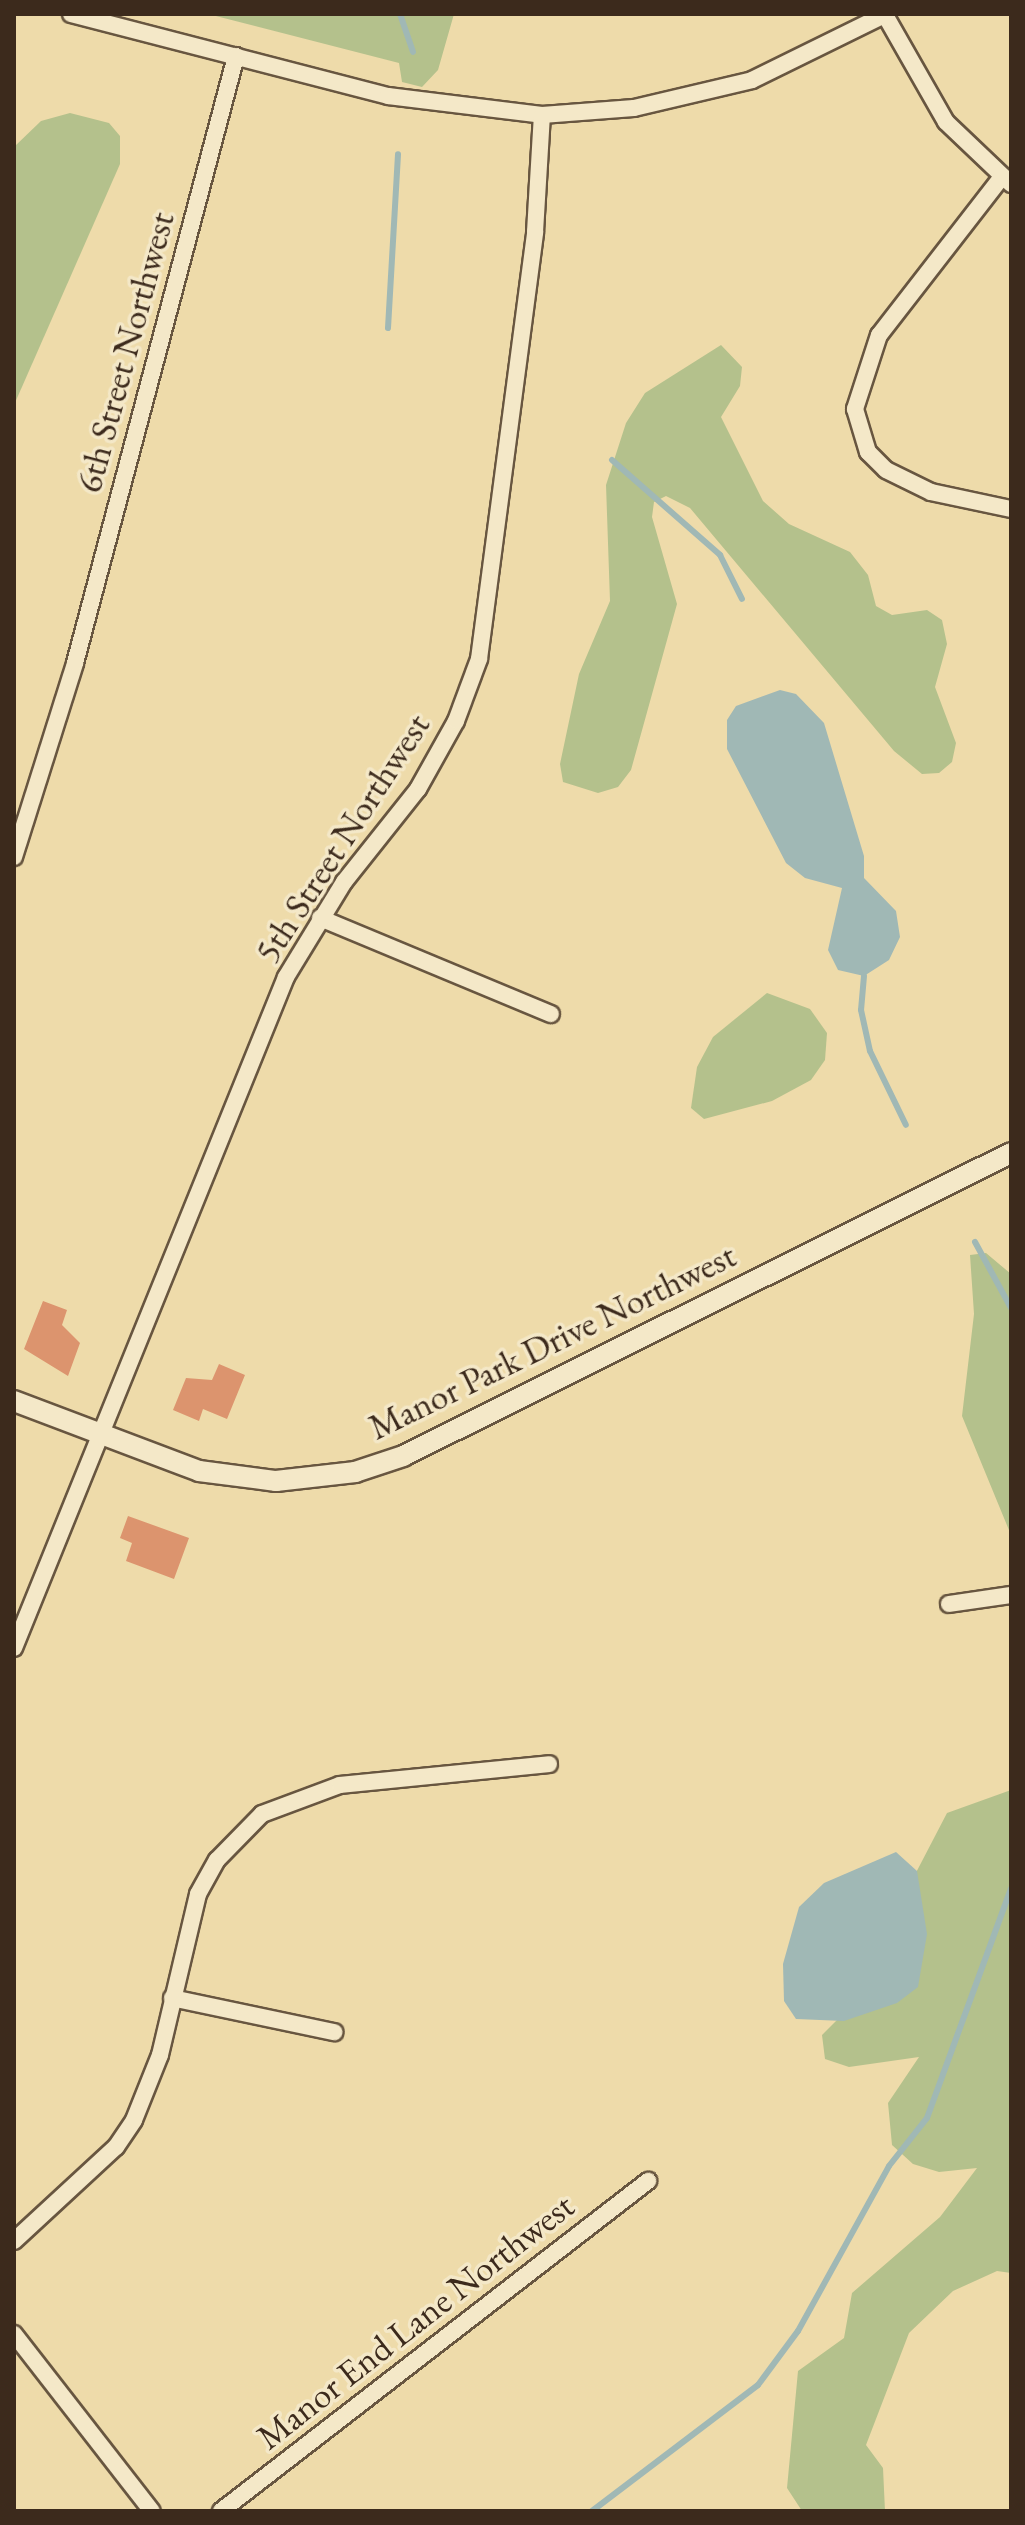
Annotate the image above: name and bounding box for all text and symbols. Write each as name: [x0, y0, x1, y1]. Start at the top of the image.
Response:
street label: 6th Street Northwest: [67, 207, 183, 497]
street label: 5th Street Northwest: [245, 705, 439, 971]
street label: Manor Park Drive Northwest: [362, 1233, 742, 1449]
street label: Manor End Lane Northwest: [248, 2184, 582, 2458]

